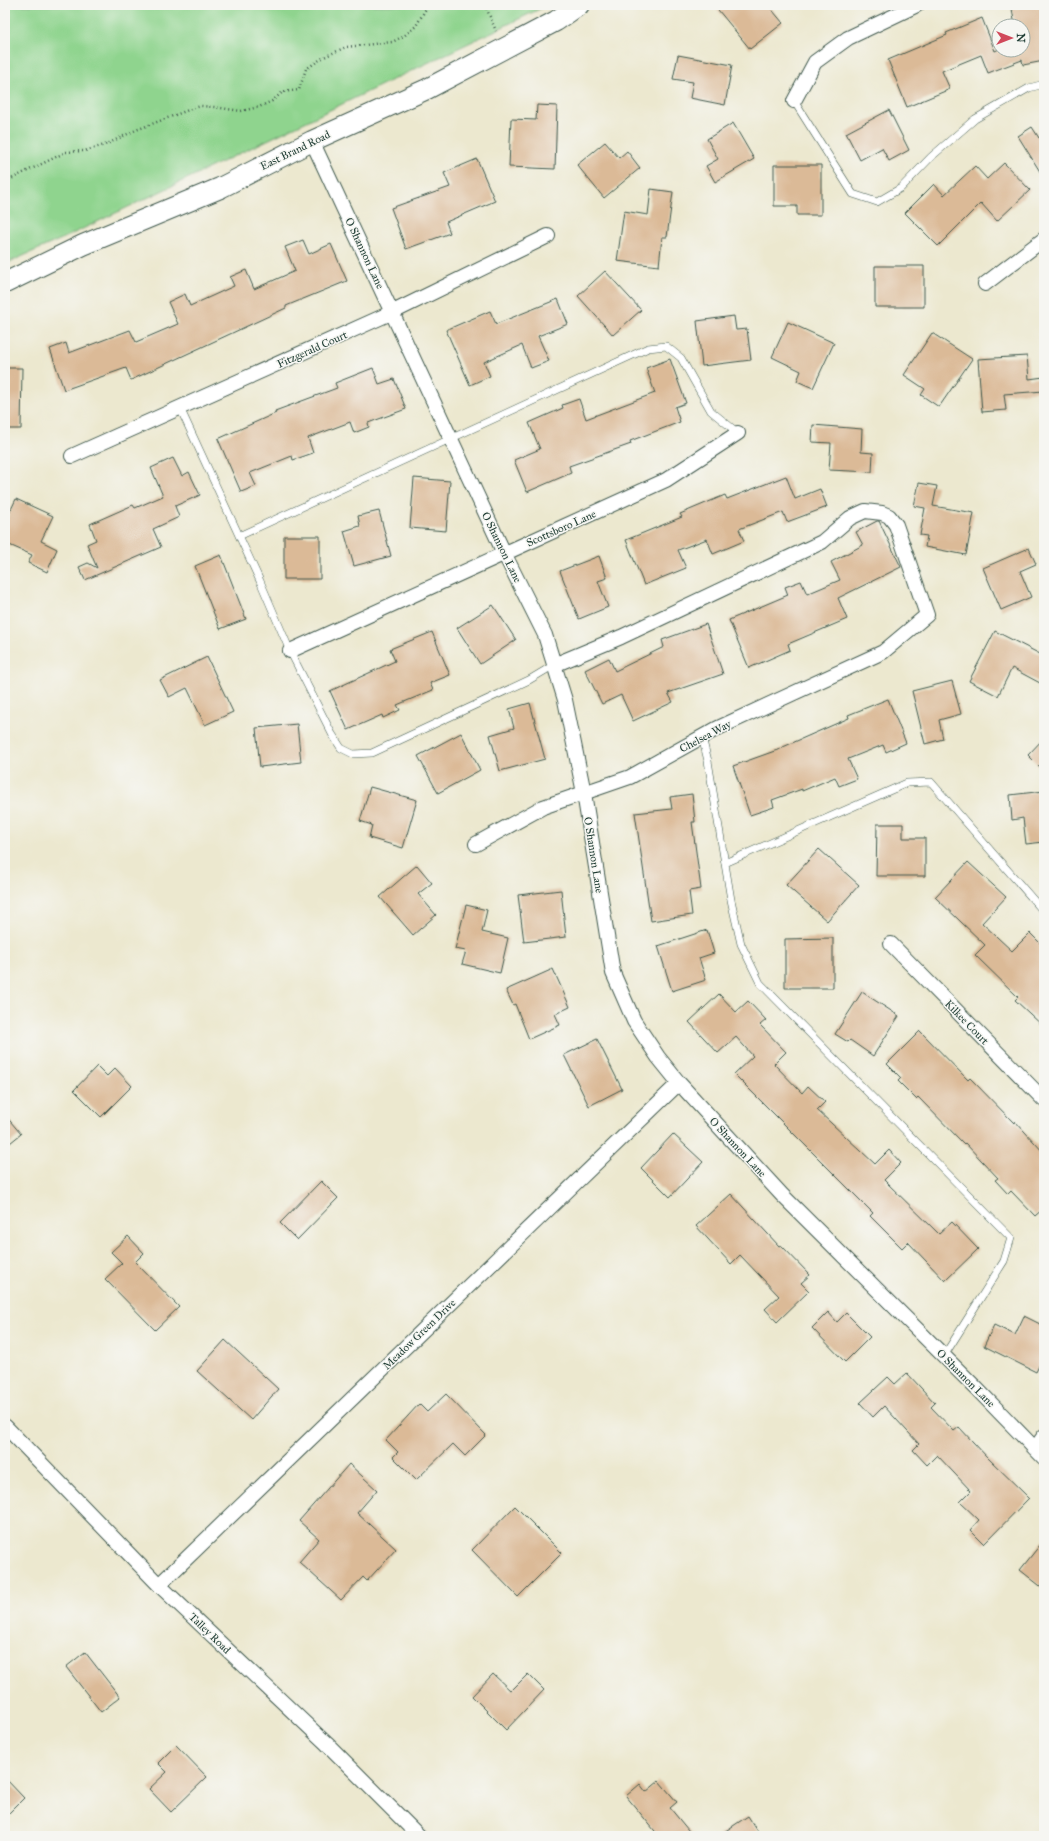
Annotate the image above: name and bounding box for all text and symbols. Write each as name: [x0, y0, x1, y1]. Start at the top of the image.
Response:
north arrow: [991, 18, 1031, 58]
text: N: [1014, 33, 1027, 43]
street label: East Brand Road: [258, 128, 333, 173]
street label: O Shannon Lane: [342, 216, 387, 291]
street label: Fitzgerald Court: [275, 328, 349, 371]
street label: Scottsboro Lane: [524, 507, 598, 550]
street label: O Shannon Lane: [479, 510, 524, 585]
street label: Chelsea Way: [677, 717, 734, 755]
street label: O Shannon Lane: [581, 816, 606, 895]
street label: Kilkee Court: [942, 997, 991, 1048]
street label: O Shannon Lane: [707, 1115, 769, 1180]
street label: Meadow Green Drive: [380, 1296, 459, 1372]
street label: O Shannon Lane: [934, 1347, 998, 1410]
street label: Talley Road: [186, 1610, 234, 1657]

